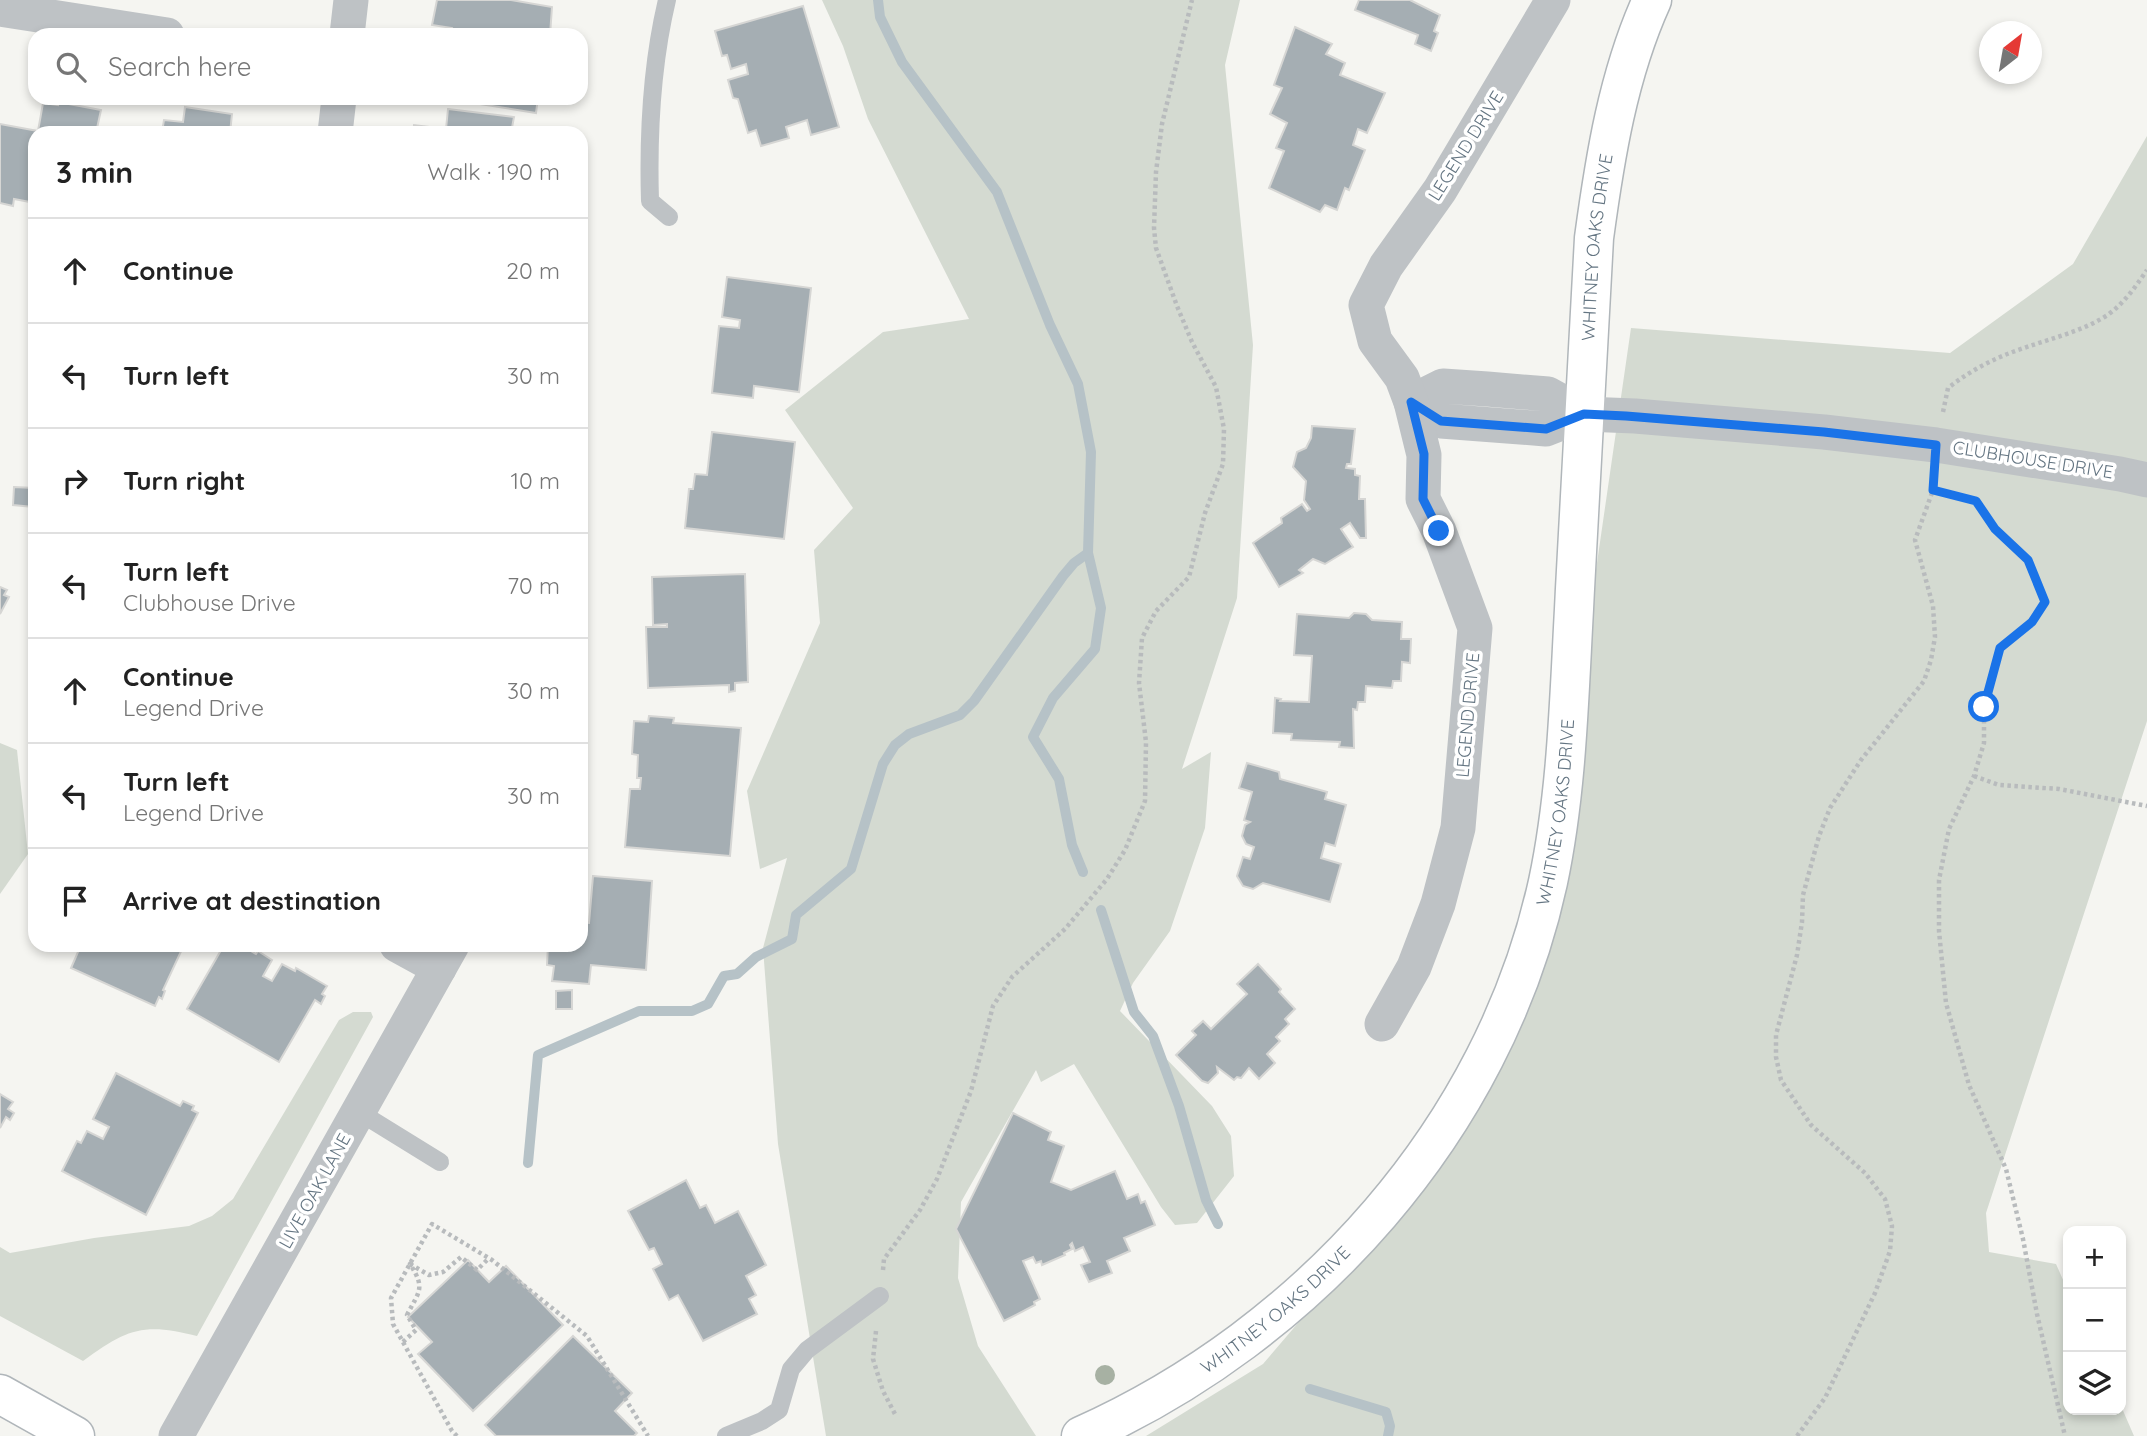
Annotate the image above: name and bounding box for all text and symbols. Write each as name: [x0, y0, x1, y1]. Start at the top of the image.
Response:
north arrow: [1979, 21, 2042, 84]
search box: [28, 28, 588, 105]
icon: search: [52, 48, 90, 86]
text: Search here: [108, 50, 252, 83]
street label: LEGEND DRIVE: [1423, 87, 1509, 205]
street label: WHITNEY OAKS DRIVE: [1576, 152, 1618, 341]
text: 3 min: [56, 153, 133, 191]
text: Walk · 190 m: [427, 157, 560, 186]
icon: ahead: [56, 252, 94, 290]
text: Continue: [123, 254, 234, 287]
text: 20 m: [506, 256, 560, 285]
icon: left: [56, 357, 94, 395]
text: Turn left: [123, 359, 230, 392]
text: 30 m: [507, 361, 560, 390]
street label: CLUBHOUSE DRIVE: [1951, 435, 2115, 484]
icon: right: [56, 462, 94, 500]
text: Turn right: [123, 464, 245, 497]
text: 10 m: [511, 466, 560, 495]
route end: [1423, 515, 1454, 546]
text: Turn left: [123, 555, 230, 588]
icon: left: [56, 567, 94, 605]
text: 70 m: [507, 571, 560, 600]
text: Clubhouse Drive: [123, 588, 296, 617]
street label: LEGEND DRIVE: [1451, 652, 1484, 778]
text: Continue: [123, 660, 234, 693]
icon: ahead: [56, 672, 94, 710]
text: 30 m: [507, 676, 560, 705]
route start: [1968, 691, 1999, 722]
text: Legend Drive: [123, 693, 264, 722]
street label: WHITNEY OAKS DRIVE: [1531, 718, 1579, 908]
text: Turn left: [123, 765, 230, 798]
icon: left: [56, 777, 94, 815]
text: 30 m: [507, 781, 560, 810]
text: Legend Drive: [123, 798, 264, 827]
icon: arrive: [56, 882, 94, 920]
text: Arrive at destination: [123, 884, 381, 917]
street label: LIVE OAK LANE: [273, 1129, 356, 1252]
map controls: [2063, 1226, 2126, 1415]
button: +: [2063, 1226, 2126, 1289]
street label: WHITNEY OAKS DRIVE: [1196, 1241, 1355, 1378]
button: −: [2063, 1289, 2126, 1352]
button: layers: [2063, 1352, 2126, 1415]

